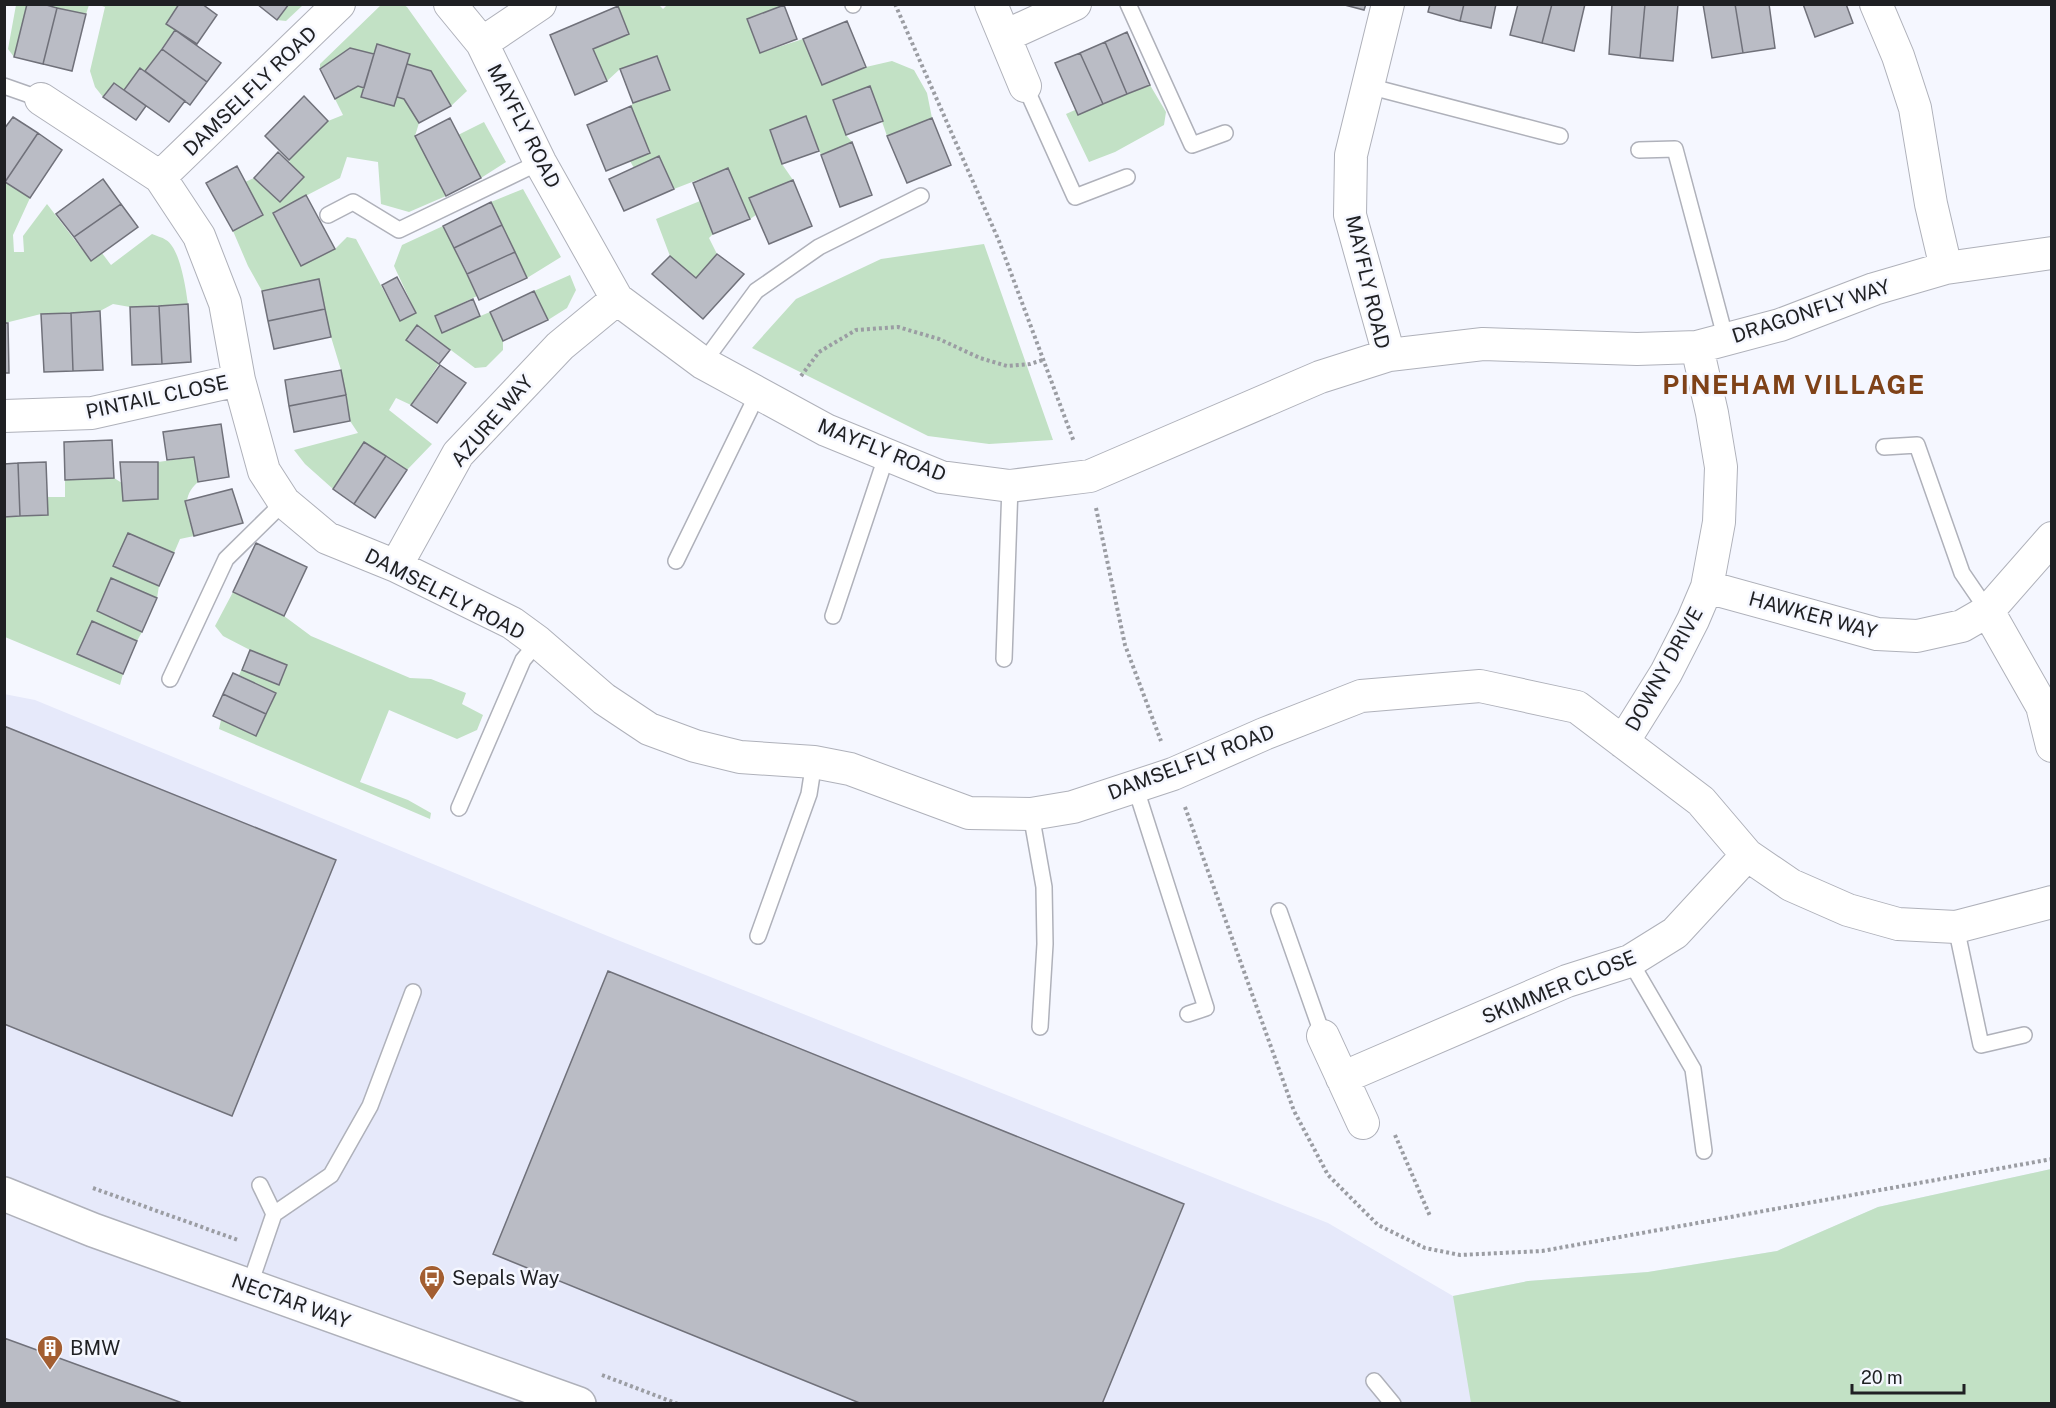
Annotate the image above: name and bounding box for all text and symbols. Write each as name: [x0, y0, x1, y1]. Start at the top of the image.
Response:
street label: DAMSELFLY ROAD: [178, 21, 322, 161]
street label: MAYFLY ROAD: [482, 60, 566, 192]
street label: MAYFLY ROAD: [1341, 213, 1395, 351]
street label: DRAGONFLY WAY: [1729, 274, 1893, 348]
district label: PINEHAM VILLAGE: [1662, 369, 1926, 400]
street label: PINTAIL CLOSE: [84, 370, 230, 424]
street label: AZURE WAY: [446, 370, 538, 472]
street label: MAYFLY ROAD: [814, 413, 950, 487]
street label: DAMSELFLY ROAD: [361, 543, 529, 645]
street label: HAWKER WAY: [1746, 586, 1880, 644]
street label: DOWNY DRIVE: [1620, 603, 1708, 735]
street label: DAMSELFLY ROAD: [1104, 719, 1278, 805]
street label: SKIMMER CLOSE: [1478, 945, 1640, 1029]
bus stop icon: Sepals Way: [417, 1263, 447, 1301]
place label: Sepals Way: [452, 1266, 560, 1290]
street label: NECTAR WAY: [228, 1268, 354, 1334]
building icon: BMW: [35, 1333, 65, 1371]
place label: BMW: [70, 1336, 120, 1360]
scale bar: [1852, 1357, 1964, 1395]
text: 20 m: [1861, 1367, 1903, 1388]

